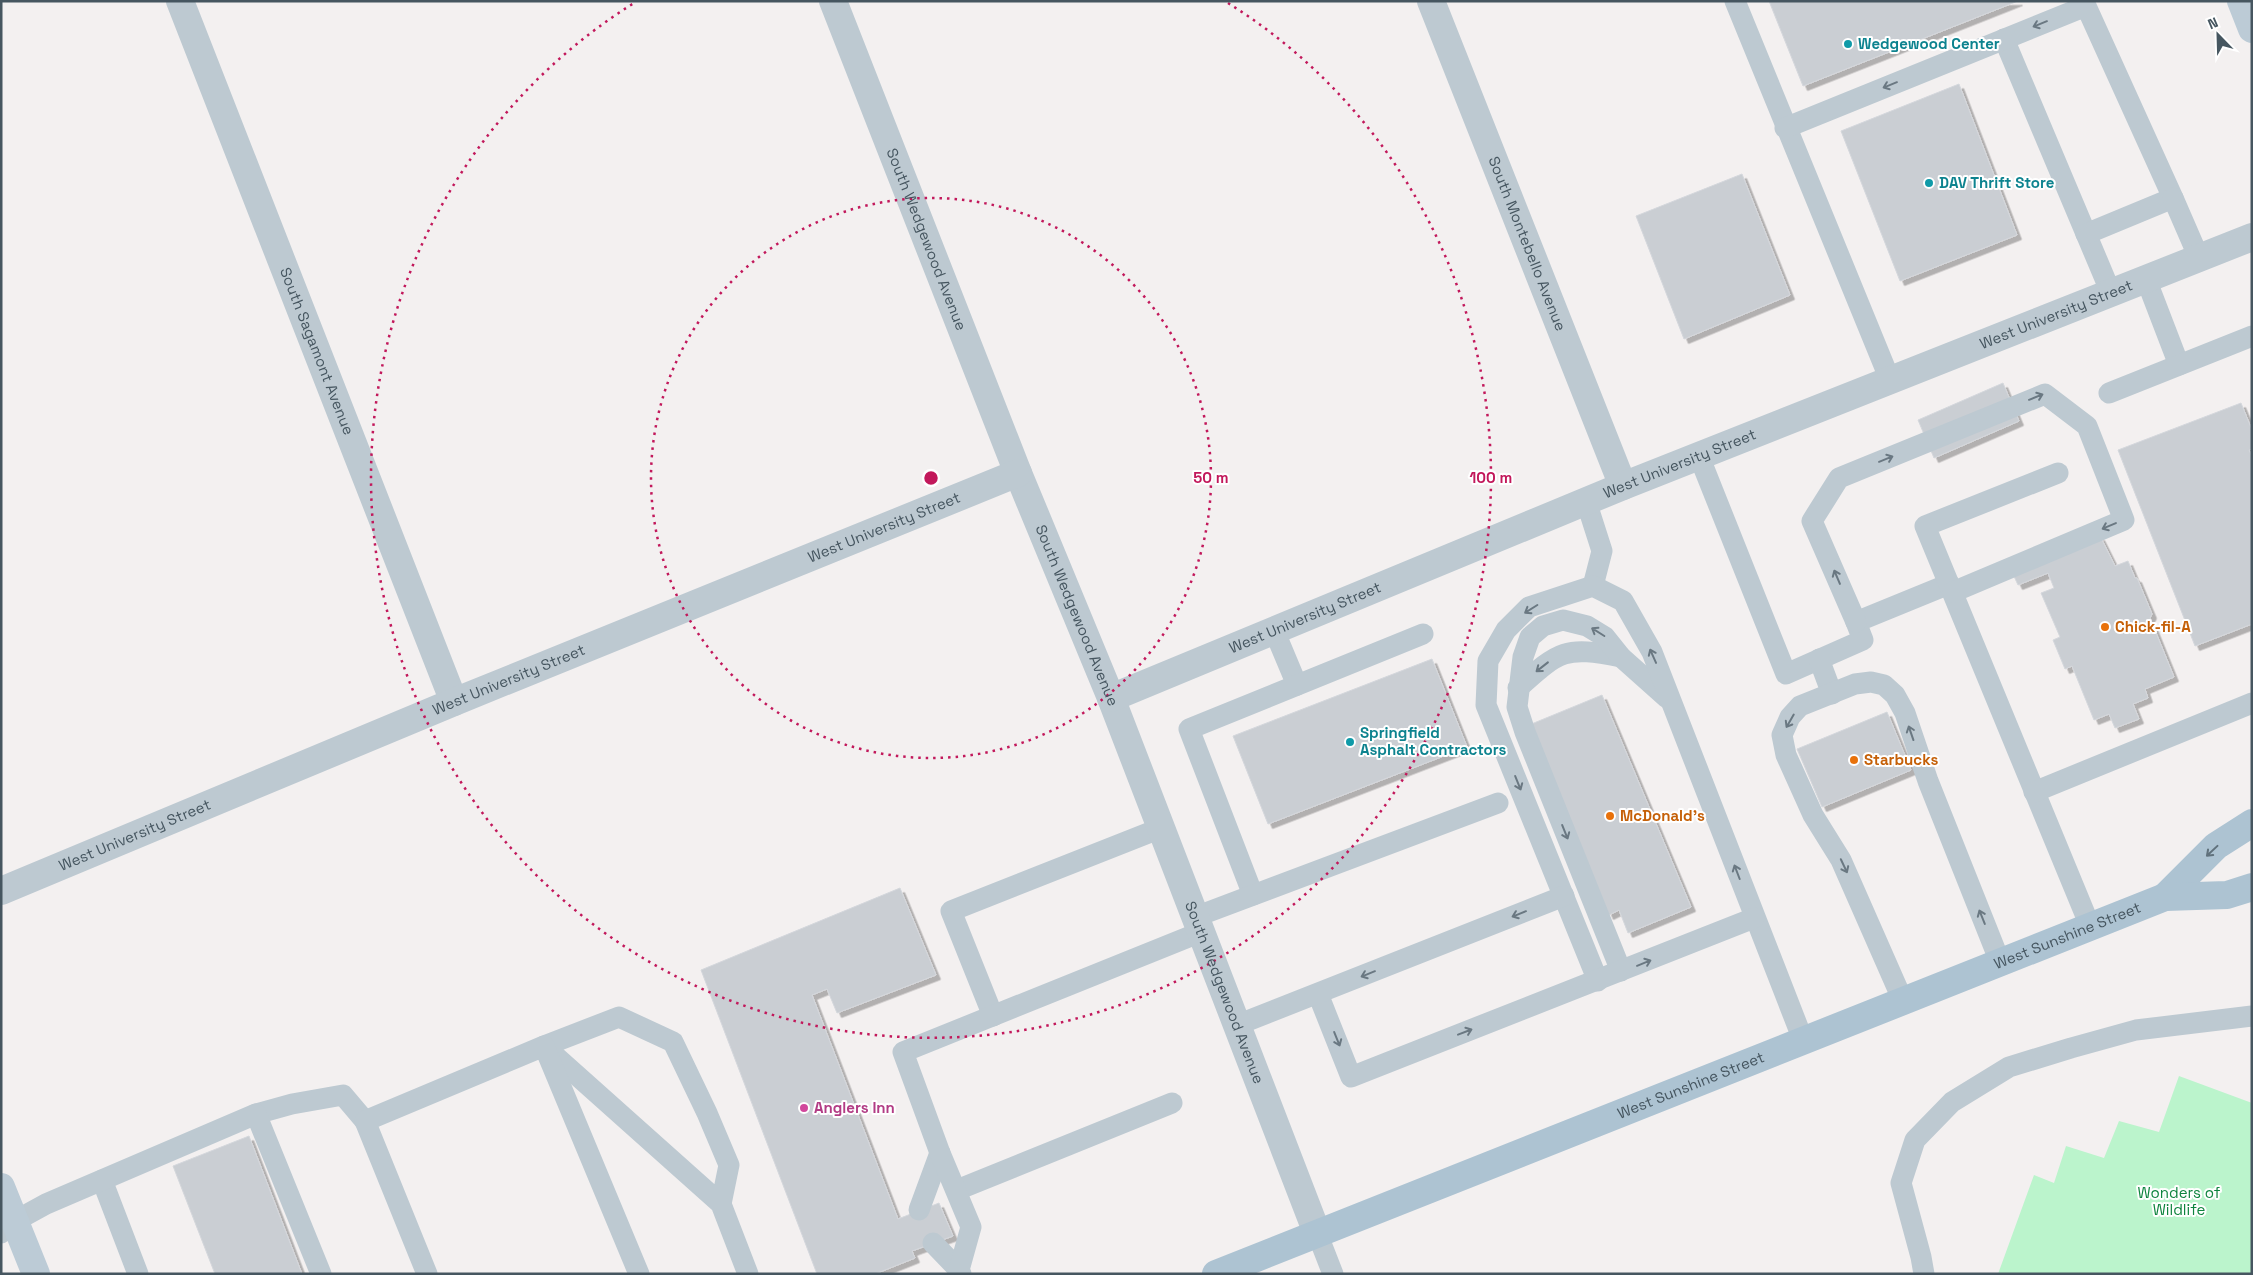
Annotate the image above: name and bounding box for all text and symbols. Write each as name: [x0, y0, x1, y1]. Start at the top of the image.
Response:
north arrow: [2193, 10, 2243, 60]
text: N: [2205, 13, 2221, 33]
one-way arrow: [2033, 20, 2049, 29]
place label: Wedgewood Center: [1858, 34, 2000, 53]
marker: Wedgewood Center: [1842, 38, 1854, 50]
one-way arrow: [1883, 81, 1898, 90]
street label: South Wedgewood Avenue: [883, 145, 971, 333]
street label: South Montebello Avenue: [1484, 153, 1571, 334]
place label: DAV Thrift Store: [1939, 173, 2055, 192]
marker: DAV Thrift Store: [1923, 177, 1935, 189]
street label: South Sagamont Avenue: [276, 265, 359, 438]
street label: West University Street: [1977, 275, 2135, 353]
one-way arrow: [2028, 392, 2043, 402]
street label: West University Street: [1600, 424, 1759, 502]
one-way arrow: [1878, 453, 1893, 463]
text: 50 m: [1193, 468, 1229, 487]
text: 100 m: [1470, 468, 1512, 487]
centre of rings: [922, 469, 940, 487]
street label: West University Street: [805, 487, 963, 566]
street label: South Wedgewood Avenue: [1031, 522, 1123, 708]
one-way arrow: [2101, 523, 2116, 532]
one-way arrow: [1831, 570, 1841, 585]
street label: West University Street: [1226, 577, 1384, 657]
one-way arrow: [1524, 604, 1538, 614]
place label: Chick-fil-A: [2115, 617, 2191, 636]
marker: Chick-fil-A: [2099, 621, 2111, 633]
one-way arrow: [1591, 627, 1605, 637]
street label: West University Street: [430, 640, 588, 719]
one-way arrow: [1647, 649, 1657, 664]
one-way arrow: [1536, 661, 1549, 672]
one-way arrow: [1784, 713, 1794, 727]
place label: Springfield Asphalt Contractors: [1360, 723, 1507, 759]
one-way arrow: [1906, 725, 1916, 741]
marker: Springfield Asphalt Contractors: [1344, 736, 1356, 748]
place label: Starbucks: [1864, 750, 1938, 769]
marker: Starbucks: [1848, 754, 1860, 766]
one-way arrow: [1514, 775, 1523, 790]
street label: West University Street: [56, 795, 214, 875]
place label: McDonald's: [1620, 806, 1705, 825]
marker: McDonald's: [1604, 810, 1616, 822]
one-way arrow: [1561, 824, 1570, 840]
one-way arrow: [2205, 845, 2218, 857]
one-way arrow: [1839, 858, 1849, 873]
one-way arrow: [1732, 865, 1741, 880]
street label: South Wedgewood Avenue: [1181, 898, 1269, 1086]
street label: West Sunshine Street: [1991, 898, 2143, 973]
one-way arrow: [1512, 910, 1527, 920]
one-way arrow: [1977, 910, 1986, 925]
one-way arrow: [1636, 957, 1651, 966]
one-way arrow: [1361, 970, 1376, 980]
one-way arrow: [1457, 1027, 1473, 1036]
one-way arrow: [1332, 1031, 1342, 1046]
street label: West Sunshine Street: [1614, 1047, 1767, 1123]
place label: Anglers Inn: [814, 1098, 895, 1117]
marker: Anglers Inn: [798, 1102, 810, 1114]
park label: Wonders of Wildlife: [2138, 1183, 2221, 1219]

